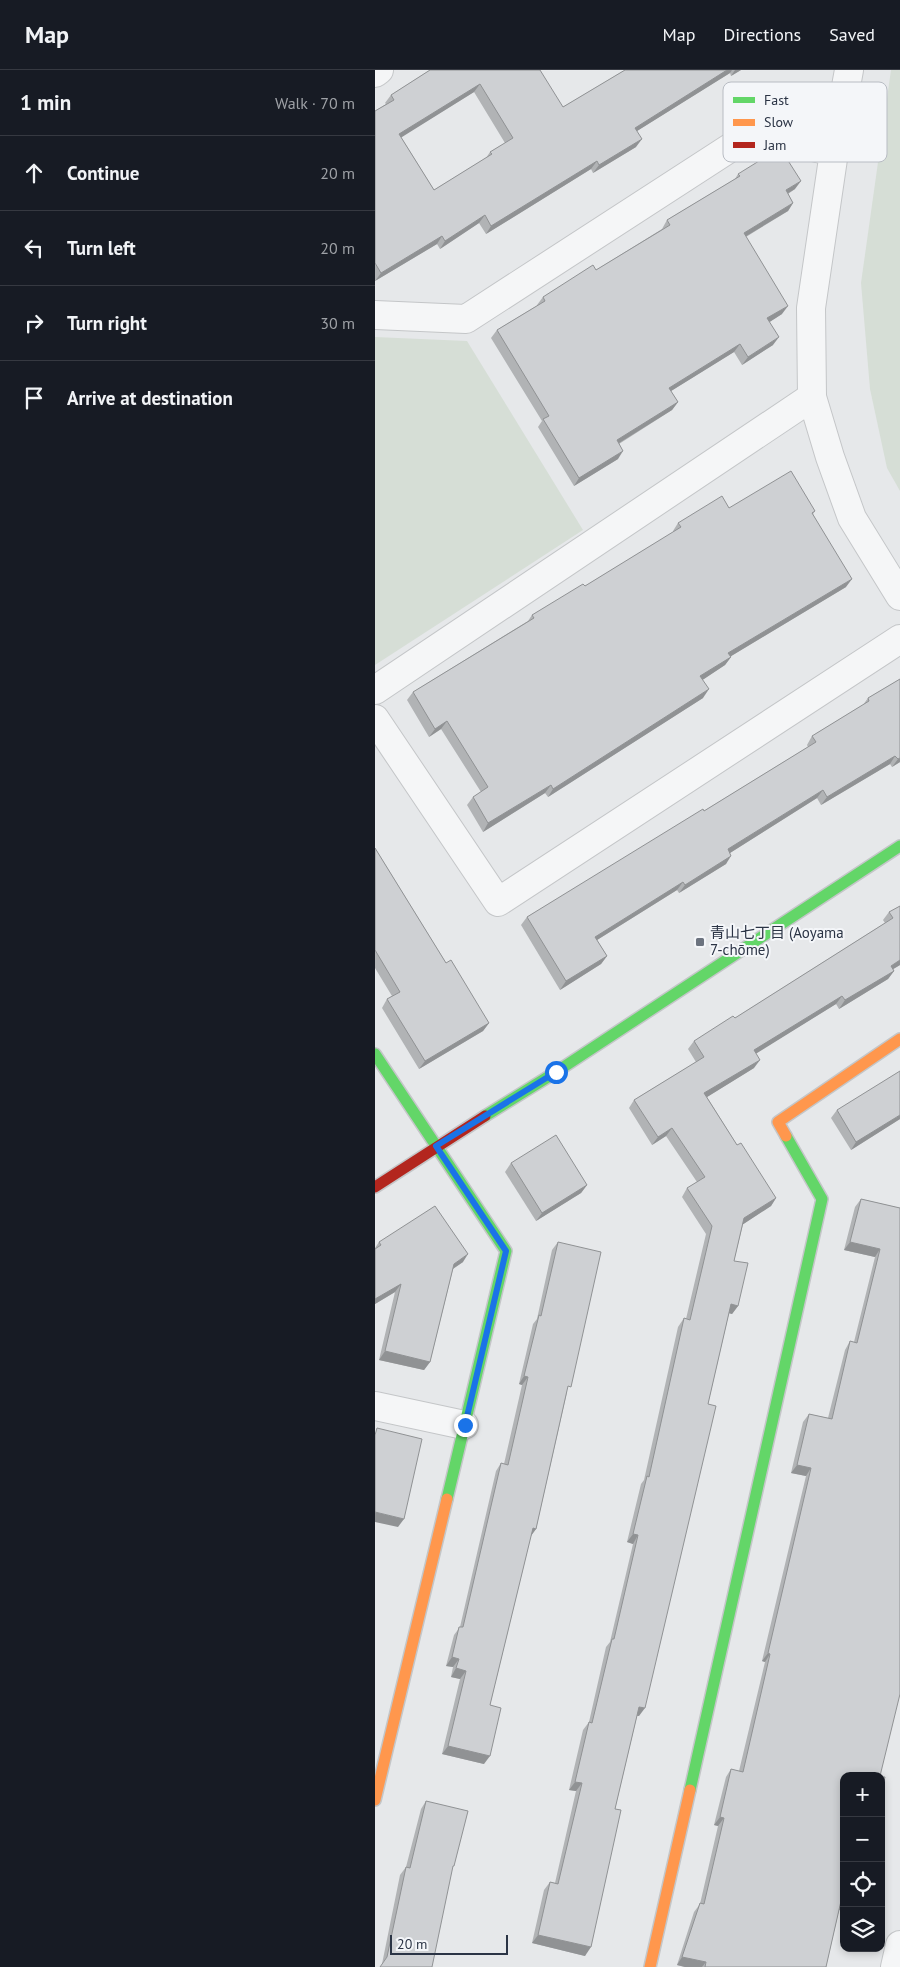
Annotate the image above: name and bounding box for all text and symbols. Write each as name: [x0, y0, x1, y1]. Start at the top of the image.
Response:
text: Map: [25, 19, 69, 50]
text: Map: [663, 23, 695, 46]
text: Directions: [723, 23, 801, 46]
text: Saved: [829, 23, 875, 46]
legend: [723, 82, 887, 162]
text: 1 min: [20, 89, 71, 116]
text: Fast: [764, 91, 789, 109]
text: Walk · 70 m: [275, 93, 355, 113]
text: Slow: [764, 113, 794, 131]
text: Jam: [763, 136, 786, 154]
icon: ahead: [20, 159, 48, 187]
text: Continue: [67, 161, 139, 185]
text: 20 m: [320, 163, 355, 183]
icon: left: [20, 234, 48, 262]
text: Turn left: [67, 236, 136, 260]
text: 20 m: [320, 238, 355, 258]
icon: right: [20, 309, 48, 337]
text: Turn right: [67, 311, 147, 335]
text: 30 m: [320, 313, 355, 333]
icon: arrive: [20, 384, 48, 412]
text: Arrive at destination: [67, 386, 233, 410]
place label: 青山七丁目 (Aoyama 7-chōme): [710, 923, 844, 959]
marker: 青山七丁目 (Aoyama 7-chōme): [694, 936, 706, 948]
route start: [545, 1061, 568, 1084]
route end: [454, 1414, 477, 1437]
map controls: [840, 1772, 885, 1952]
button: +: [840, 1772, 885, 1817]
button: −: [840, 1817, 885, 1862]
button: locate: [840, 1862, 885, 1907]
button: layers: [840, 1907, 885, 1952]
scale bar: [390, 1932, 507, 1955]
text: 20 m: [397, 1935, 427, 1953]

